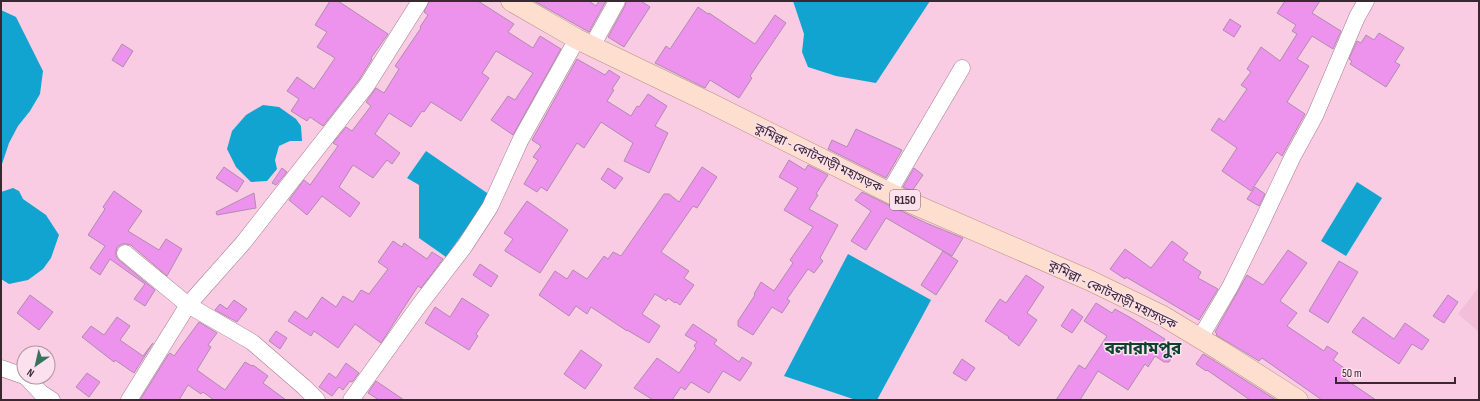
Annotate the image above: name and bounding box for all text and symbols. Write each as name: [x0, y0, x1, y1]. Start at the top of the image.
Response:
street label: কুমিল্লা - কোটবাড়ী মহাসড়ক: [751, 119, 886, 196]
road number: R150: [890, 190, 920, 210]
street label: কুমিল্লা - কোটবাড়ী মহাসড়ক: [1045, 256, 1180, 333]
district label: বলারামপুর: [1104, 339, 1182, 359]
north arrow: [16, 345, 56, 385]
scale bar: [1336, 359, 1455, 385]
text: N: [25, 366, 37, 380]
text: 50 m: [1342, 366, 1362, 381]

